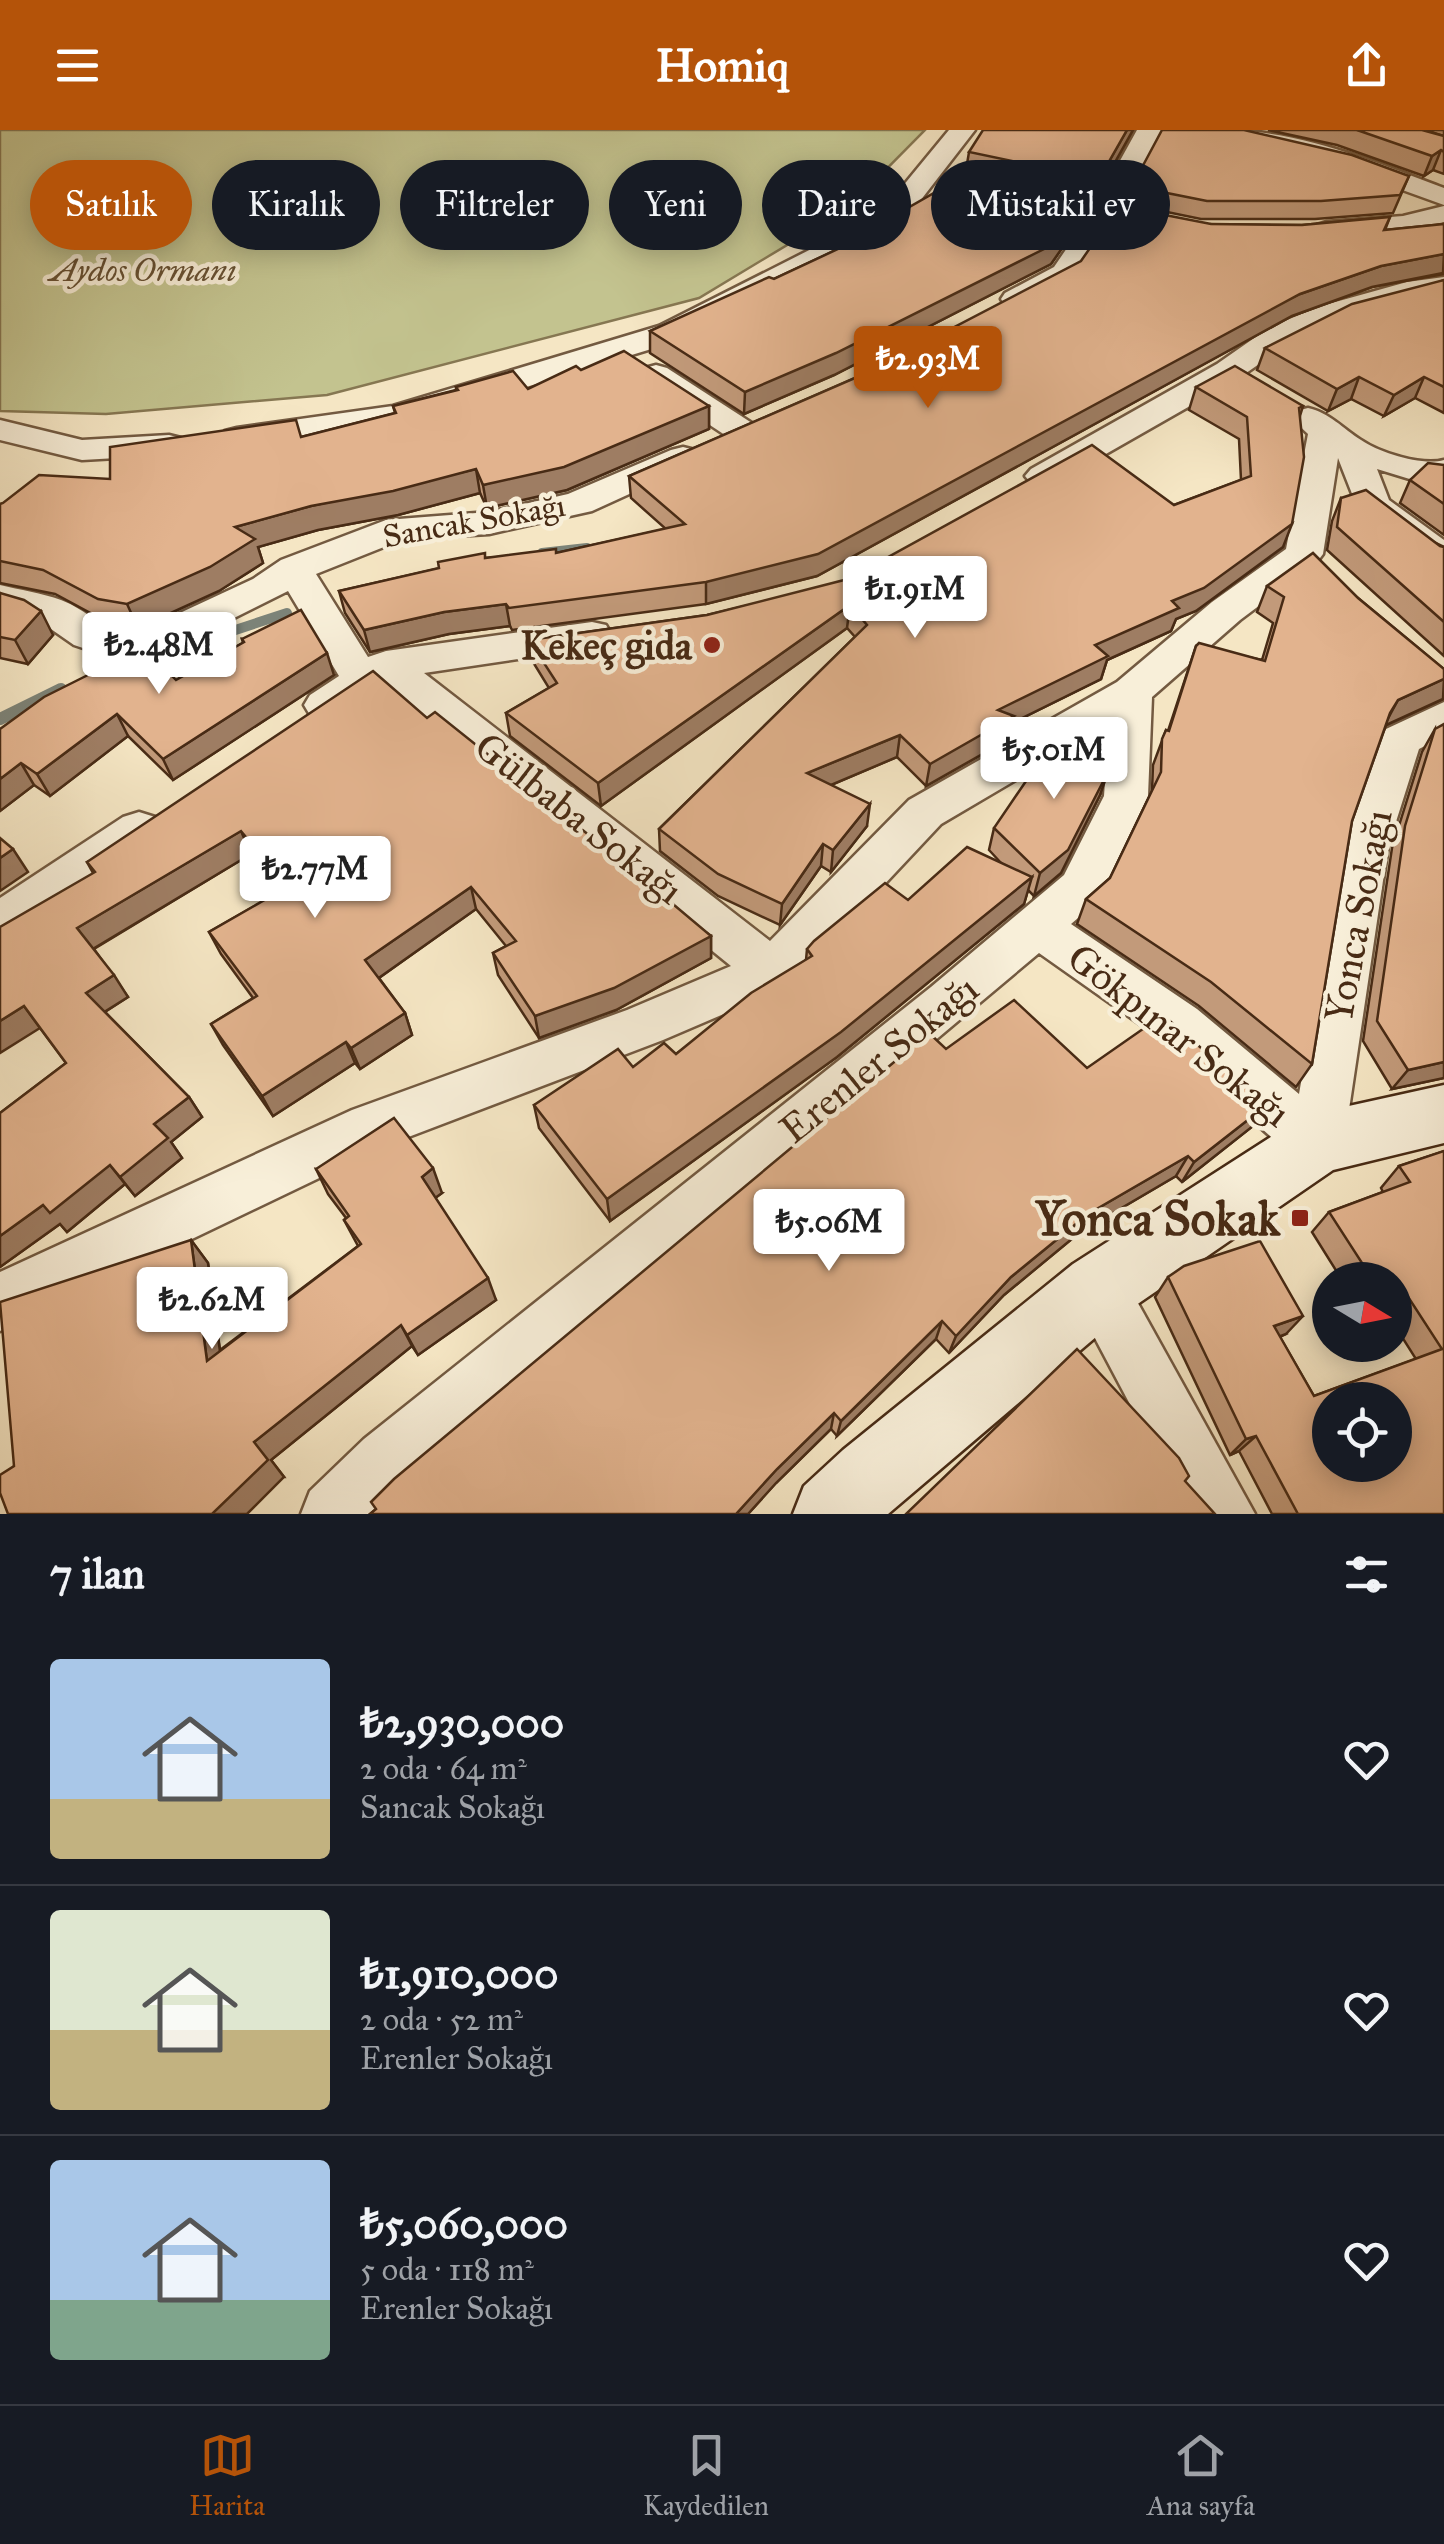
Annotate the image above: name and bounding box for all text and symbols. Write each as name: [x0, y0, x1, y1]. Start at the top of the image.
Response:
icon: menu: [50, 38, 105, 93]
text: Homiq: [656, 38, 788, 93]
icon: share: [1339, 38, 1394, 93]
chip: Satılık: [30, 160, 192, 250]
chip: Kiralık: [212, 160, 380, 250]
chip: Filtreler: [400, 160, 589, 250]
chip: Yeni: [609, 160, 742, 250]
chip: Daire: [762, 160, 911, 250]
chip: Müstakil ev: [931, 160, 1170, 250]
park label: Aydos Ormanı: [47, 251, 236, 290]
pin: ₺2.93M: [847, 326, 1009, 411]
text: ₺2.93M: [876, 339, 980, 378]
street label: Sancak Sokağı: [380, 486, 569, 556]
pin: ₺1.91M: [834, 556, 996, 641]
text: ₺1.91M: [865, 569, 965, 608]
pin: ₺2.48M: [78, 612, 240, 697]
place label: Kekeç gida: [521, 621, 693, 671]
text: ₺2.48M: [104, 625, 214, 664]
marker: Kekeç gida: [701, 634, 723, 656]
pin: ₺5.01M: [973, 717, 1135, 802]
street label: Gülbaba Sokağı: [465, 721, 693, 915]
text: ₺5.01M: [1003, 730, 1106, 769]
street label: Yonca Sokağı: [1313, 806, 1403, 1026]
pin: ₺2.77M: [234, 836, 396, 921]
text: ₺2.77M: [262, 849, 368, 888]
street label: Gökpınar Sokağı: [1058, 933, 1300, 1137]
street label: Erenler Sokağı: [770, 964, 988, 1154]
pin: ₺5.06M: [748, 1189, 910, 1274]
place label: Yonca Sokak: [1035, 1189, 1281, 1248]
text: ₺5.06M: [775, 1202, 883, 1241]
marker: Yonca Sokak: [1289, 1207, 1311, 1229]
north arrow: [1312, 1262, 1412, 1362]
map controls: [1312, 1262, 1412, 1482]
pin: ₺2.62M: [131, 1267, 293, 1352]
text: ₺2.62M: [159, 1280, 265, 1319]
button: locate: [1312, 1382, 1412, 1482]
icon: filters: [1339, 1547, 1394, 1602]
text: 7 ilan: [50, 1548, 145, 1600]
text: ₺2,930,000: [360, 1697, 564, 1749]
icon: home: [130, 1699, 250, 1819]
icon: heart: [1339, 1732, 1394, 1787]
text: 2 oda · 64 m²: [360, 1749, 527, 1788]
text: Sancak Sokağı: [360, 1788, 545, 1827]
text: ₺1,910,000: [360, 1948, 559, 2000]
icon: home: [130, 1950, 250, 2070]
icon: heart: [1339, 1983, 1394, 2038]
text: 2 oda · 52 m²: [360, 2000, 523, 2039]
text: Erenler Sokağı: [360, 2039, 553, 2078]
text: ₺5,060,000: [360, 2198, 568, 2250]
icon: home: [130, 2200, 250, 2320]
icon: heart: [1339, 2233, 1394, 2288]
text: 5 oda · 118 m²: [360, 2250, 534, 2289]
text: Erenler Sokağı: [360, 2289, 553, 2328]
tab: Harita: [189, 2428, 265, 2523]
tab: Kaydedilen: [643, 2428, 769, 2523]
tab: Ana sayfa: [1147, 2428, 1255, 2523]

